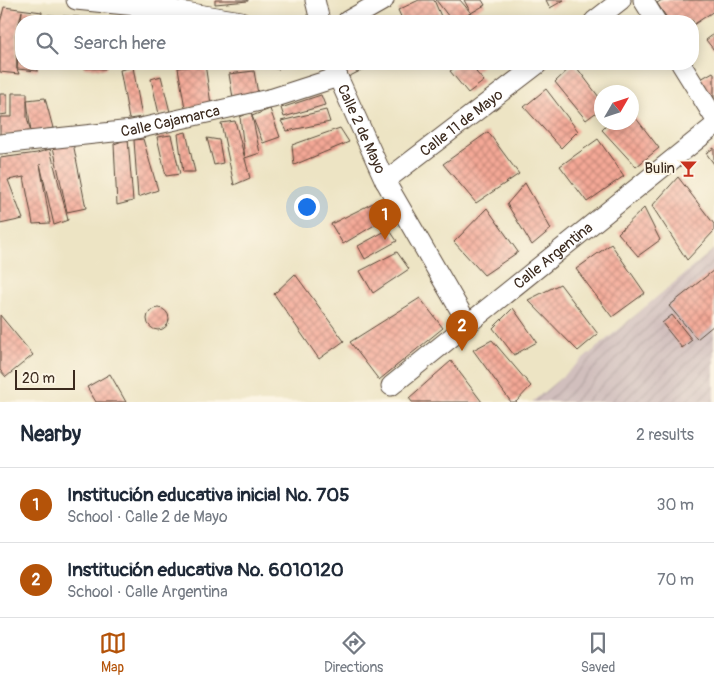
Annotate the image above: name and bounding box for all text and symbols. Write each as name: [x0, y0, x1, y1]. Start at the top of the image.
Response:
search box: [15, 15, 699, 70]
icon: search: [33, 29, 61, 57]
text: Search here: [73, 31, 166, 55]
street label: Calle 2 de Mayo: [333, 81, 390, 177]
street label: Calle 11 de Mayo: [416, 85, 507, 161]
north arrow: [594, 85, 639, 130]
street label: Calle Cajamarca: [120, 101, 222, 141]
bar icon: Bulin: [679, 158, 699, 178]
place label: Bulin: [644, 159, 675, 178]
your location: [294, 194, 320, 220]
pin: 1: [369, 199, 401, 240]
street label: Calle Argentina: [510, 218, 597, 294]
pin: 2: [446, 310, 478, 351]
scale bar: [15, 367, 75, 390]
text: 20 m: [22, 370, 55, 387]
text: Nearby: [20, 421, 81, 448]
text: 2 results: [636, 425, 694, 445]
text: Institución educativa inicial No. 705: [67, 483, 350, 507]
text: 1: [33, 495, 39, 515]
text: 30 m: [656, 495, 694, 515]
text: School · Calle 2 de Mayo: [67, 507, 228, 527]
text: Institución educativa No. 6010120: [67, 558, 344, 582]
text: 2: [32, 570, 40, 590]
text: 70 m: [657, 570, 694, 590]
text: School · Calle Argentina: [67, 582, 228, 602]
tab: Map: [99, 629, 127, 676]
tab: Directions: [324, 629, 383, 676]
tab: Saved: [581, 629, 615, 676]

